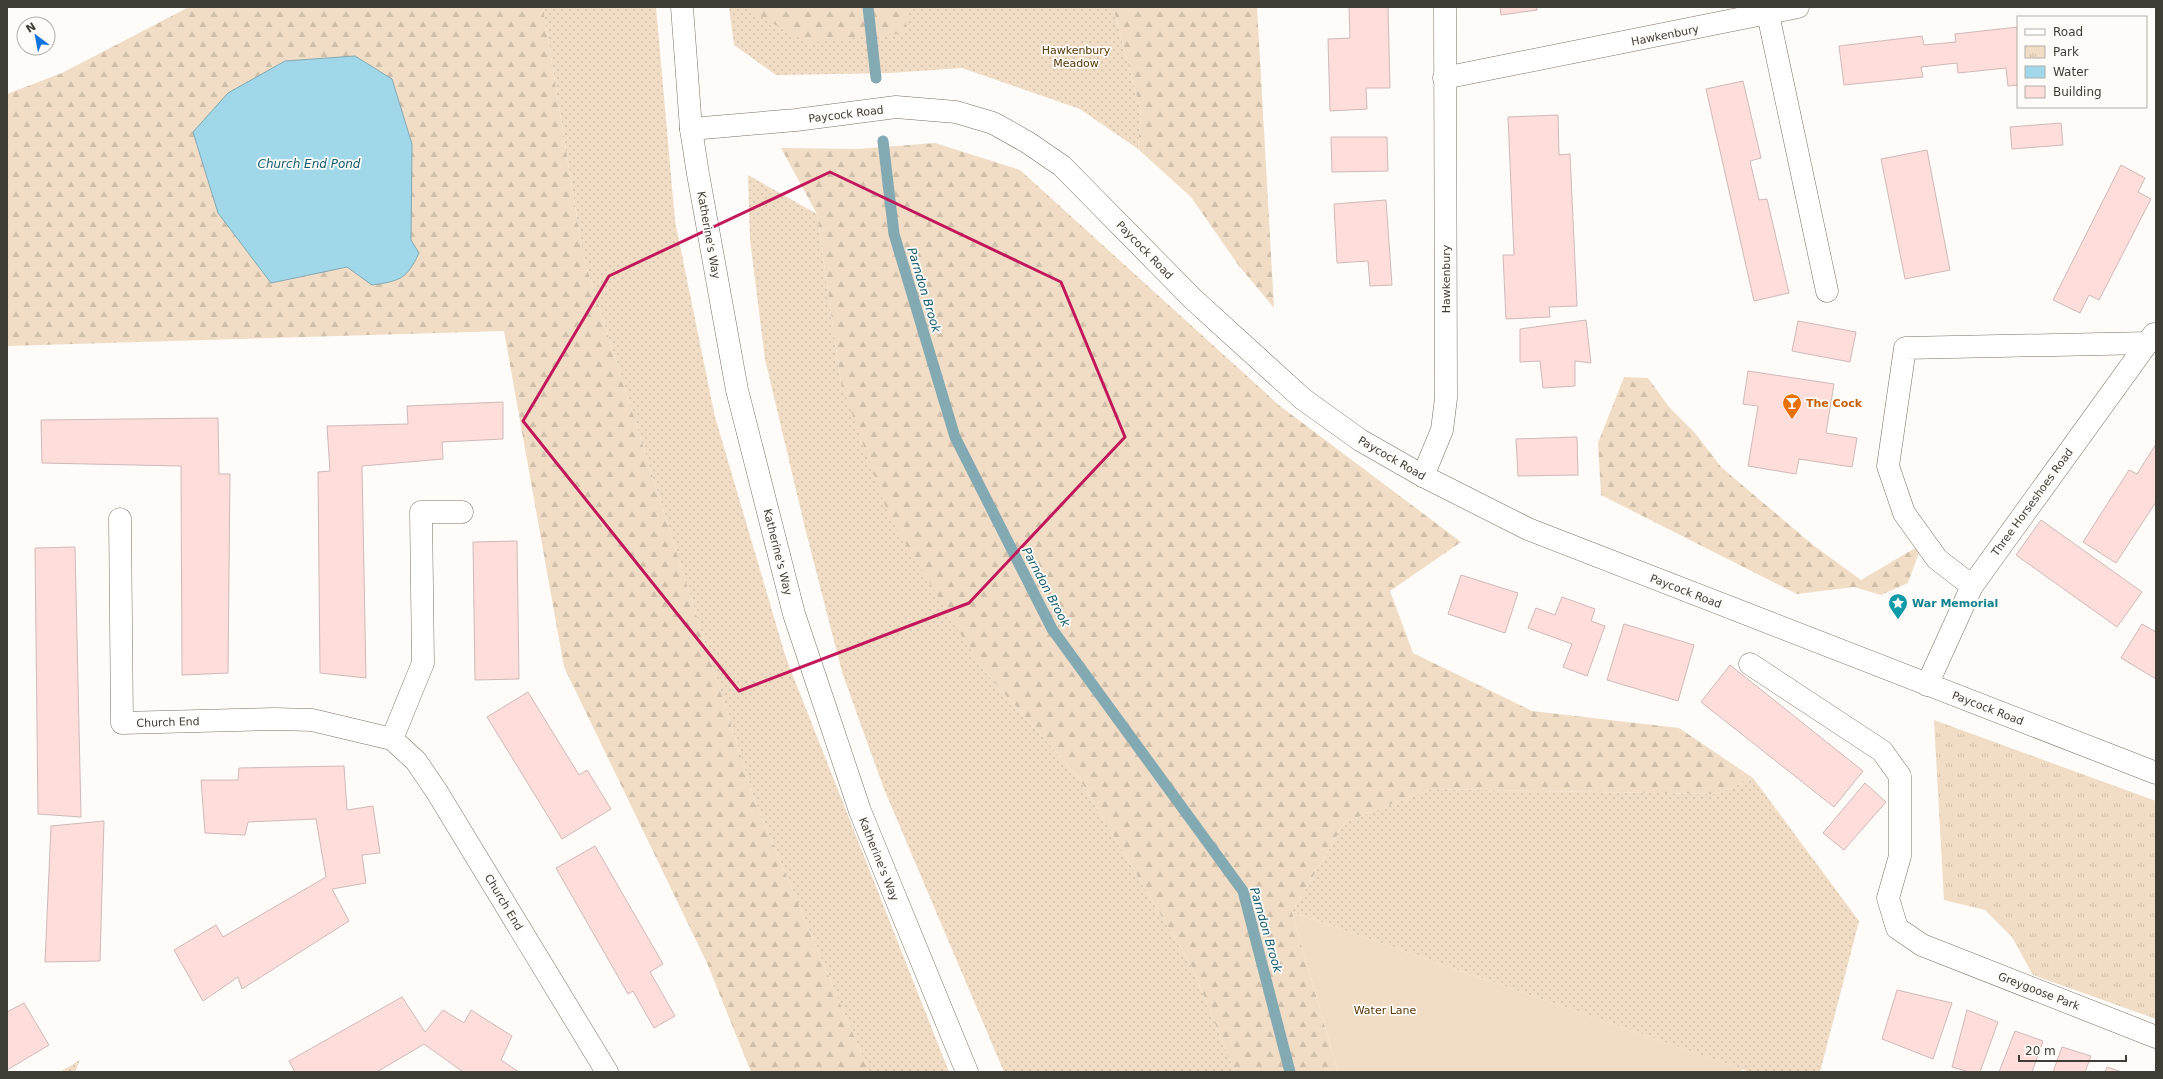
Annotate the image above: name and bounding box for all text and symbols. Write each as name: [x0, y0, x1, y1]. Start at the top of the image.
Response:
north arrow: [16, 16, 56, 56]
legend: [2017, 16, 2147, 108]
text: N: [24, 20, 38, 36]
street label: Hawkenbury: [1630, 22, 1701, 48]
text: Road: [2053, 25, 2083, 39]
park label: Hawkenbury Meadow: [1042, 44, 1111, 70]
text: Park: [2053, 45, 2079, 59]
text: Water: [2053, 65, 2089, 79]
text: Building: [2053, 85, 2102, 99]
street label: Paycock Road: [808, 103, 884, 126]
water label: Church End Pond: [258, 157, 361, 171]
street label: Katherine's Way: [694, 190, 723, 280]
street label: Paycock Road: [1114, 219, 1176, 282]
street label: Hawkenbury: [1440, 244, 1453, 313]
water label: Parndon Brook: [904, 246, 944, 335]
bar icon: The Cock: [1781, 392, 1803, 420]
place label: The Cock: [1806, 397, 1863, 410]
street label: Paycock Road: [1356, 434, 1428, 483]
street label: Three Horseshoes Road: [1988, 446, 2076, 560]
street label: Katherine's Way: [760, 507, 795, 597]
water label: Parndon Brook: [1019, 545, 1073, 630]
street label: Paycock Road: [1648, 572, 1723, 611]
place icon: War Memorial: [1887, 592, 1909, 620]
place label: War Memorial: [1912, 597, 1998, 610]
street label: Paycock Road: [1950, 689, 2025, 728]
street label: Church End: [136, 715, 200, 730]
street label: Katherine's Way: [856, 816, 901, 903]
street label: Church End: [482, 872, 525, 933]
water label: Parndon Brook: [1247, 886, 1285, 975]
street label: Greygoose Park: [1996, 970, 2082, 1013]
park label: Water Lane: [1354, 1004, 1417, 1017]
scale bar: [2019, 1037, 2126, 1063]
text: 20 m: [2025, 1044, 2056, 1058]

